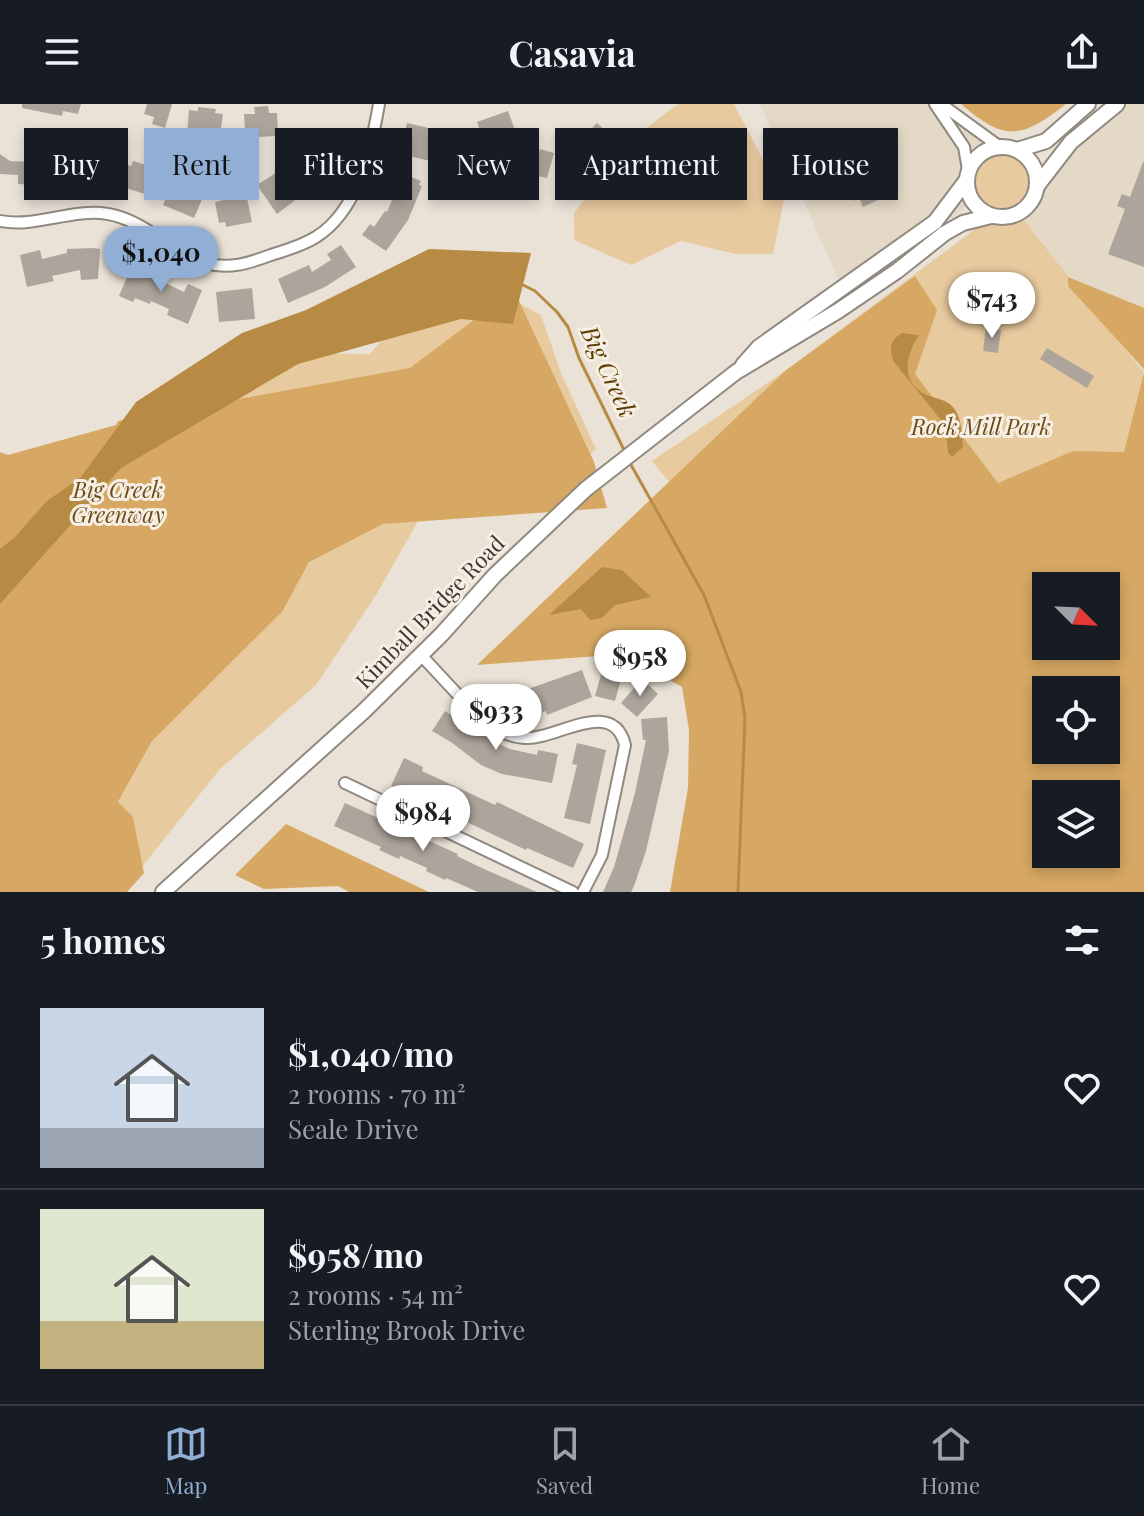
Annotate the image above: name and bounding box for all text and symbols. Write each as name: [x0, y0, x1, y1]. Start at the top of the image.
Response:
text: Casavia: [508, 28, 636, 76]
icon: menu: [40, 30, 84, 74]
icon: share: [1060, 30, 1104, 74]
chip: Buy: [24, 128, 128, 200]
chip: Rent: [144, 128, 259, 200]
chip: Filters: [275, 128, 412, 200]
chip: New: [428, 128, 539, 200]
chip: Apartment: [555, 128, 747, 200]
chip: House: [763, 128, 898, 200]
pin: $1,040: [96, 226, 226, 294]
text: $1,040: [122, 234, 200, 269]
pin: $743: [945, 272, 1039, 340]
text: $743: [966, 280, 1018, 315]
water label: Big Creek: [574, 319, 645, 422]
park label: Rock Mill Park: [910, 411, 1051, 441]
park label: Big Creek Greenway: [71, 474, 165, 529]
street label: Kimball Bridge Road: [348, 528, 511, 695]
north arrow: [1032, 572, 1120, 660]
map controls: [1032, 572, 1120, 868]
pin: $958: [593, 630, 687, 698]
text: $958: [612, 638, 668, 673]
button: locate: [1032, 676, 1120, 764]
pin: $933: [449, 684, 543, 752]
text: $933: [469, 692, 523, 727]
button: layers: [1032, 780, 1120, 868]
pin: $984: [376, 785, 470, 853]
text: $984: [394, 793, 452, 828]
text: 5 homes: [40, 917, 166, 963]
icon: filters: [1060, 918, 1104, 962]
text: $1,040/mo: [288, 1030, 454, 1076]
icon: home: [104, 1040, 200, 1136]
icon: heart: [1060, 1066, 1104, 1110]
text: 2 rooms · 70 m²: [288, 1076, 466, 1111]
text: Seale Drive: [288, 1111, 419, 1146]
text: $958/mo: [288, 1231, 424, 1277]
icon: home: [104, 1241, 200, 1337]
icon: heart: [1060, 1267, 1104, 1311]
text: 2 rooms · 54 m²: [288, 1277, 463, 1312]
text: Sterling Brook Drive: [288, 1312, 525, 1347]
tab: Map: [164, 1422, 208, 1500]
tab: Saved: [536, 1422, 593, 1500]
tab: Home: [921, 1422, 980, 1500]

